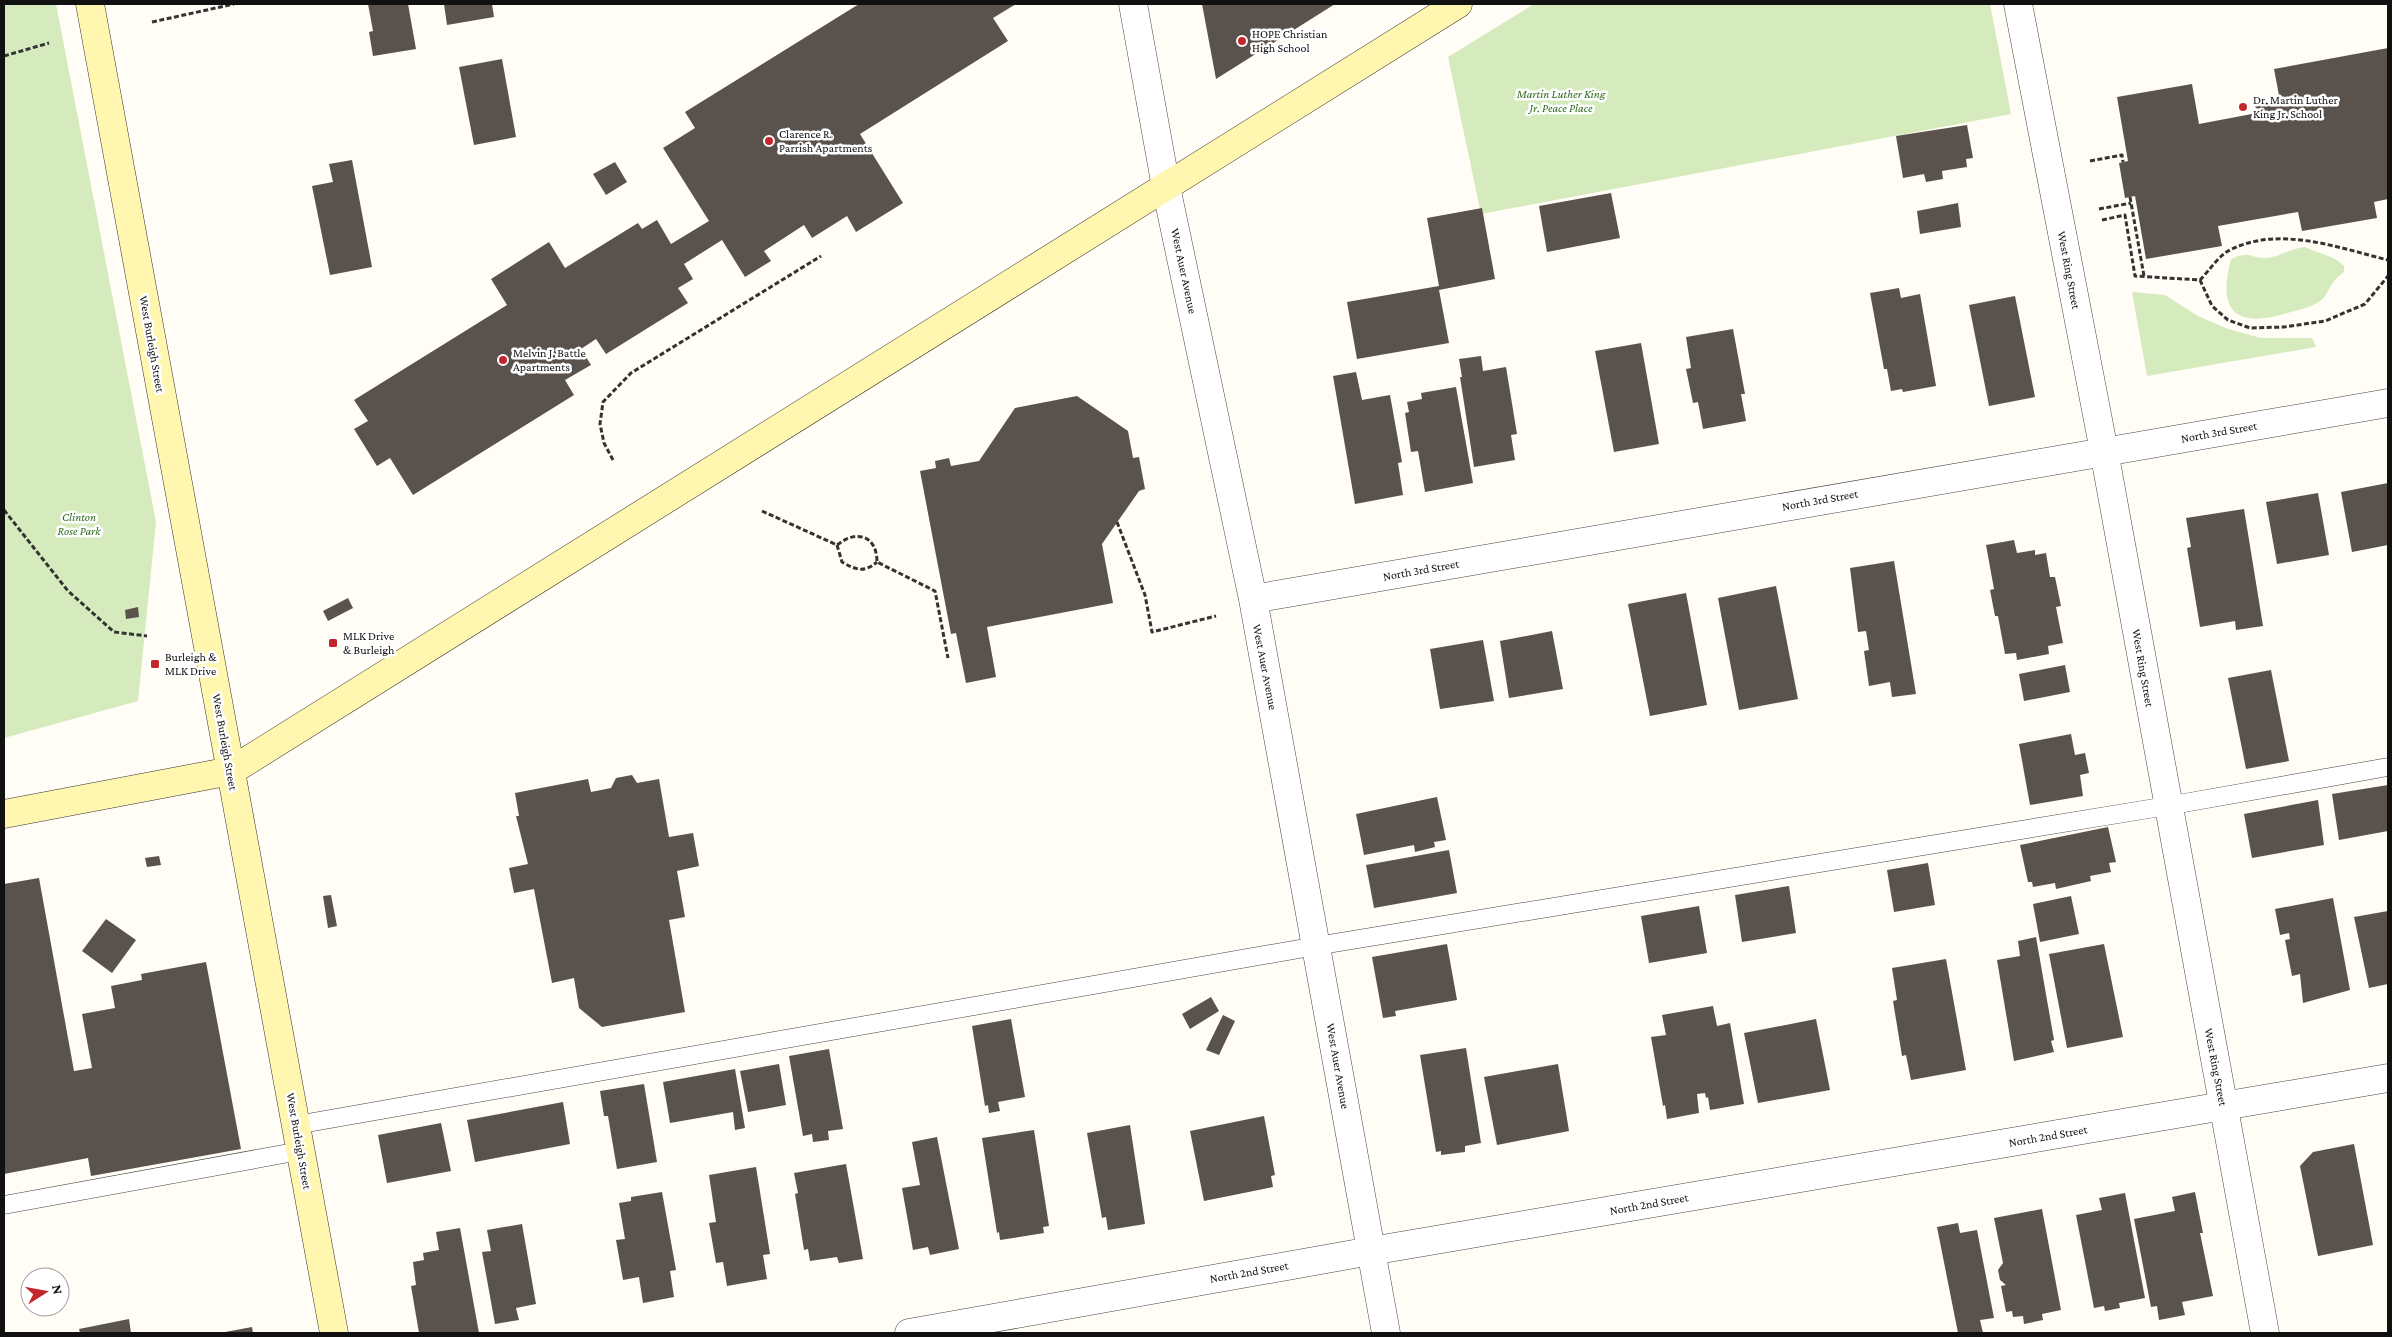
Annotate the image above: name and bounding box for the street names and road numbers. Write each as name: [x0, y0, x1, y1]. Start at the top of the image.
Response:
street label: West Auer Avenue: [1168, 227, 1200, 315]
street label: West Ring Street: [2055, 230, 2084, 311]
street label: West Burleigh Street: [137, 295, 168, 394]
street label: North 3rd Street: [2180, 418, 2259, 446]
street label: North 3rd Street: [1781, 486, 1860, 514]
street label: North 3rd Street: [1382, 556, 1461, 584]
street label: West Auer Avenue: [1250, 623, 1280, 711]
street label: West Ring Street: [2129, 628, 2157, 709]
street label: West Burleigh Street: [210, 693, 241, 792]
street label: West Auer Avenue: [1324, 1022, 1352, 1110]
street label: West Ring Street: [2202, 1027, 2231, 1108]
street label: West Burleigh Street: [284, 1092, 315, 1191]
street label: North 2nd Street: [2008, 1122, 2089, 1150]
street label: North 2nd Street: [1609, 1190, 1690, 1218]
street label: North 2nd Street: [1209, 1258, 1290, 1286]

